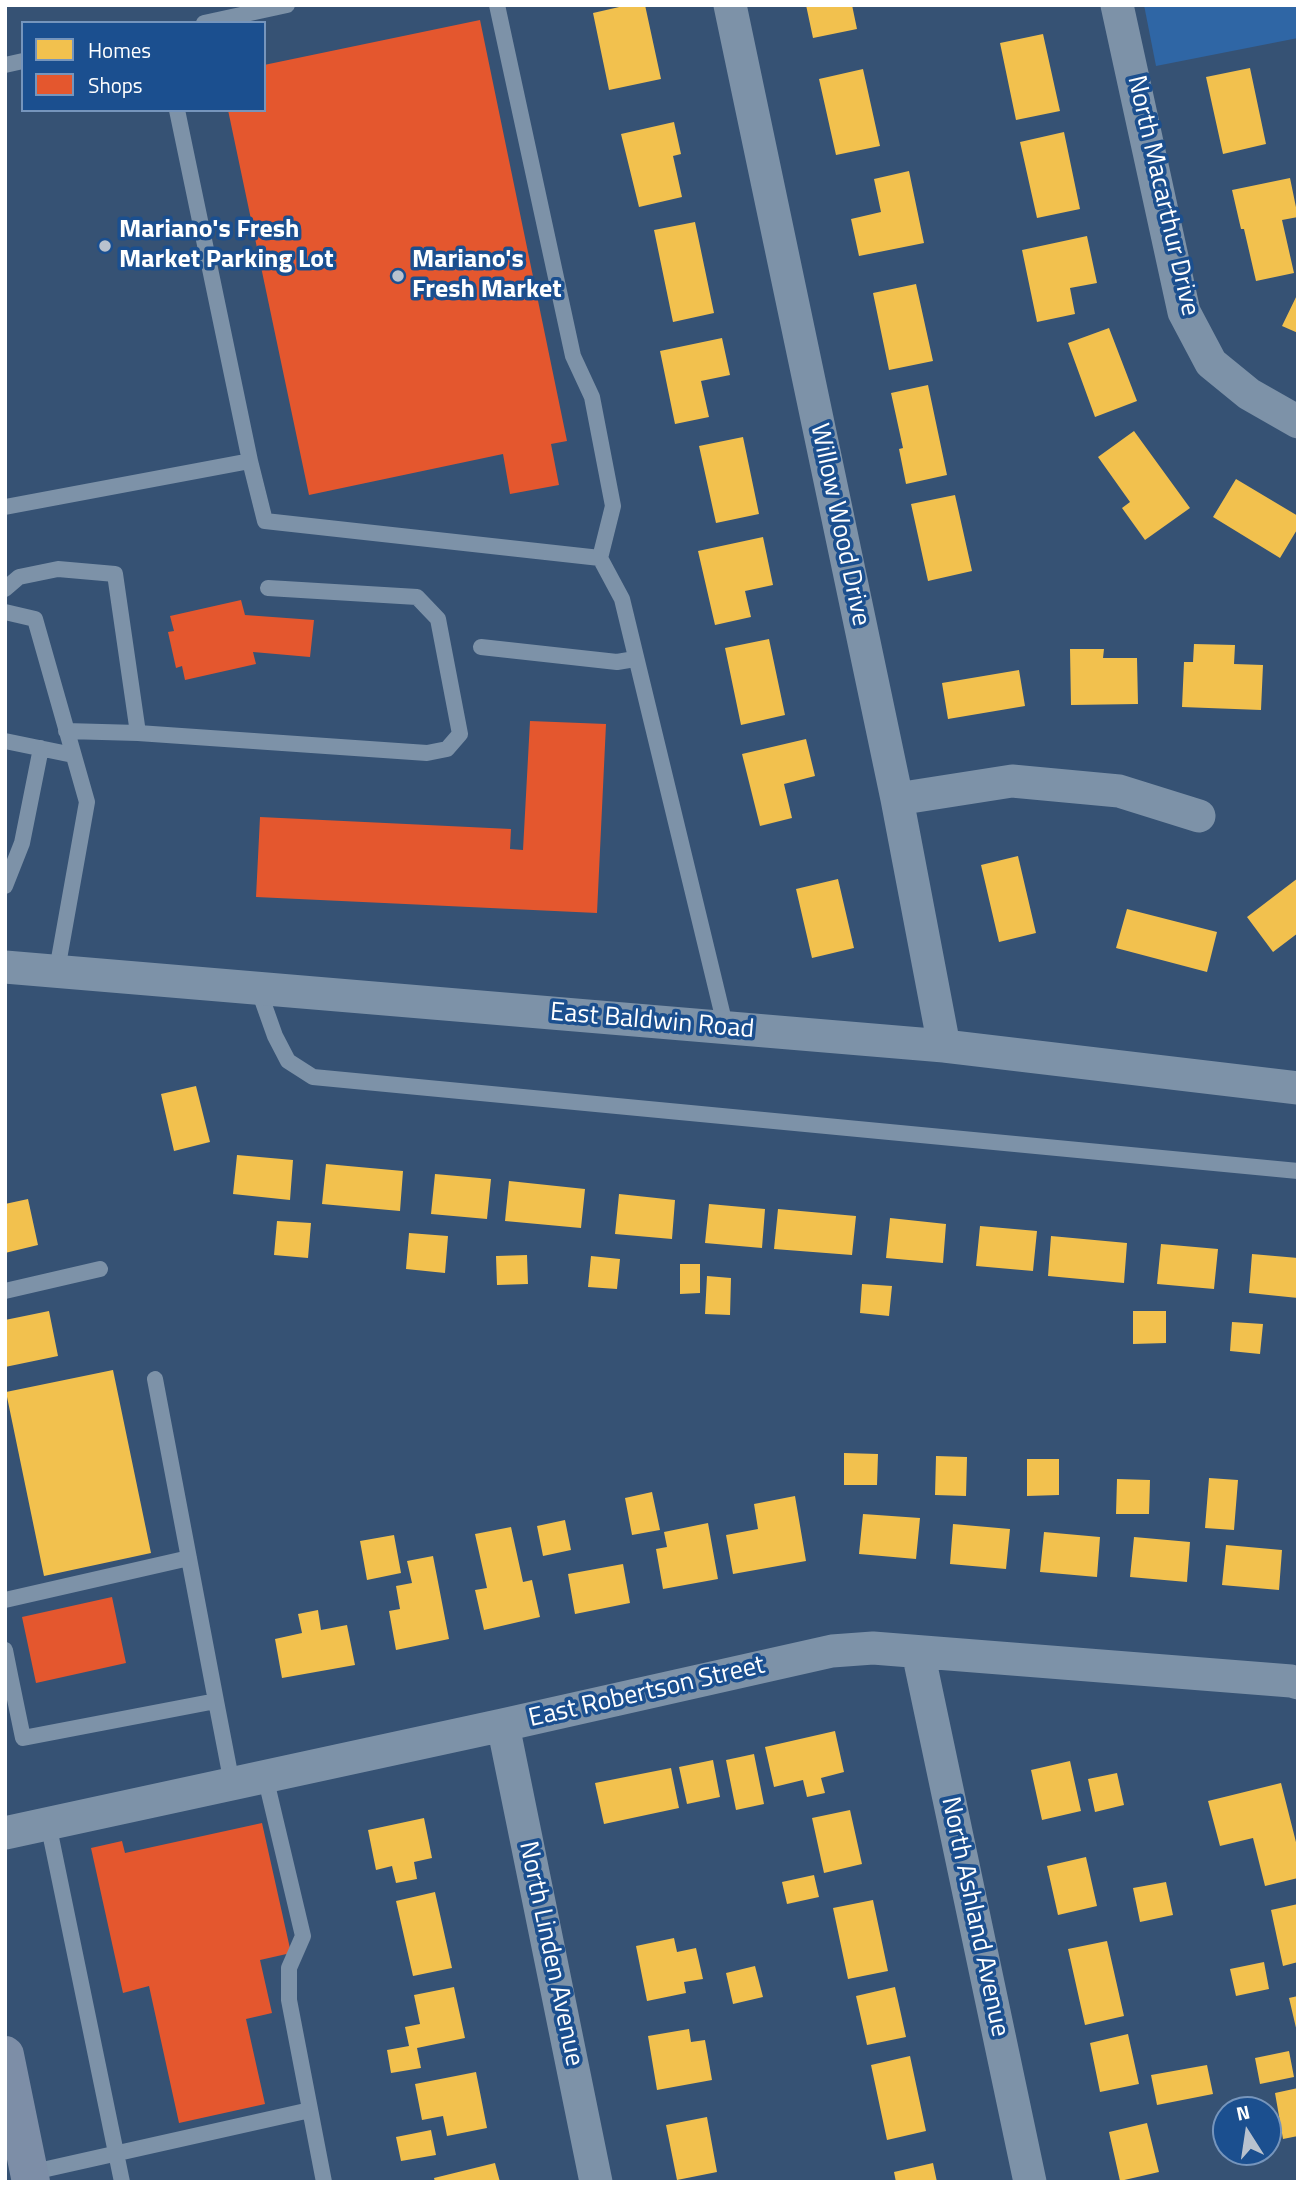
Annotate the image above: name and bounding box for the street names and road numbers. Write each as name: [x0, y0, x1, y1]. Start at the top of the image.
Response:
street label: North Macarthur Drive: [1119, 73, 1205, 319]
street label: Willow Wood Drive: [802, 421, 876, 629]
street label: East Baldwin Road: [549, 998, 755, 1046]
street label: East Robertson Street: [526, 1651, 768, 1735]
street label: North Ashland Avenue: [933, 1794, 1015, 2040]
street label: North Linden Avenue: [511, 1839, 589, 2069]

